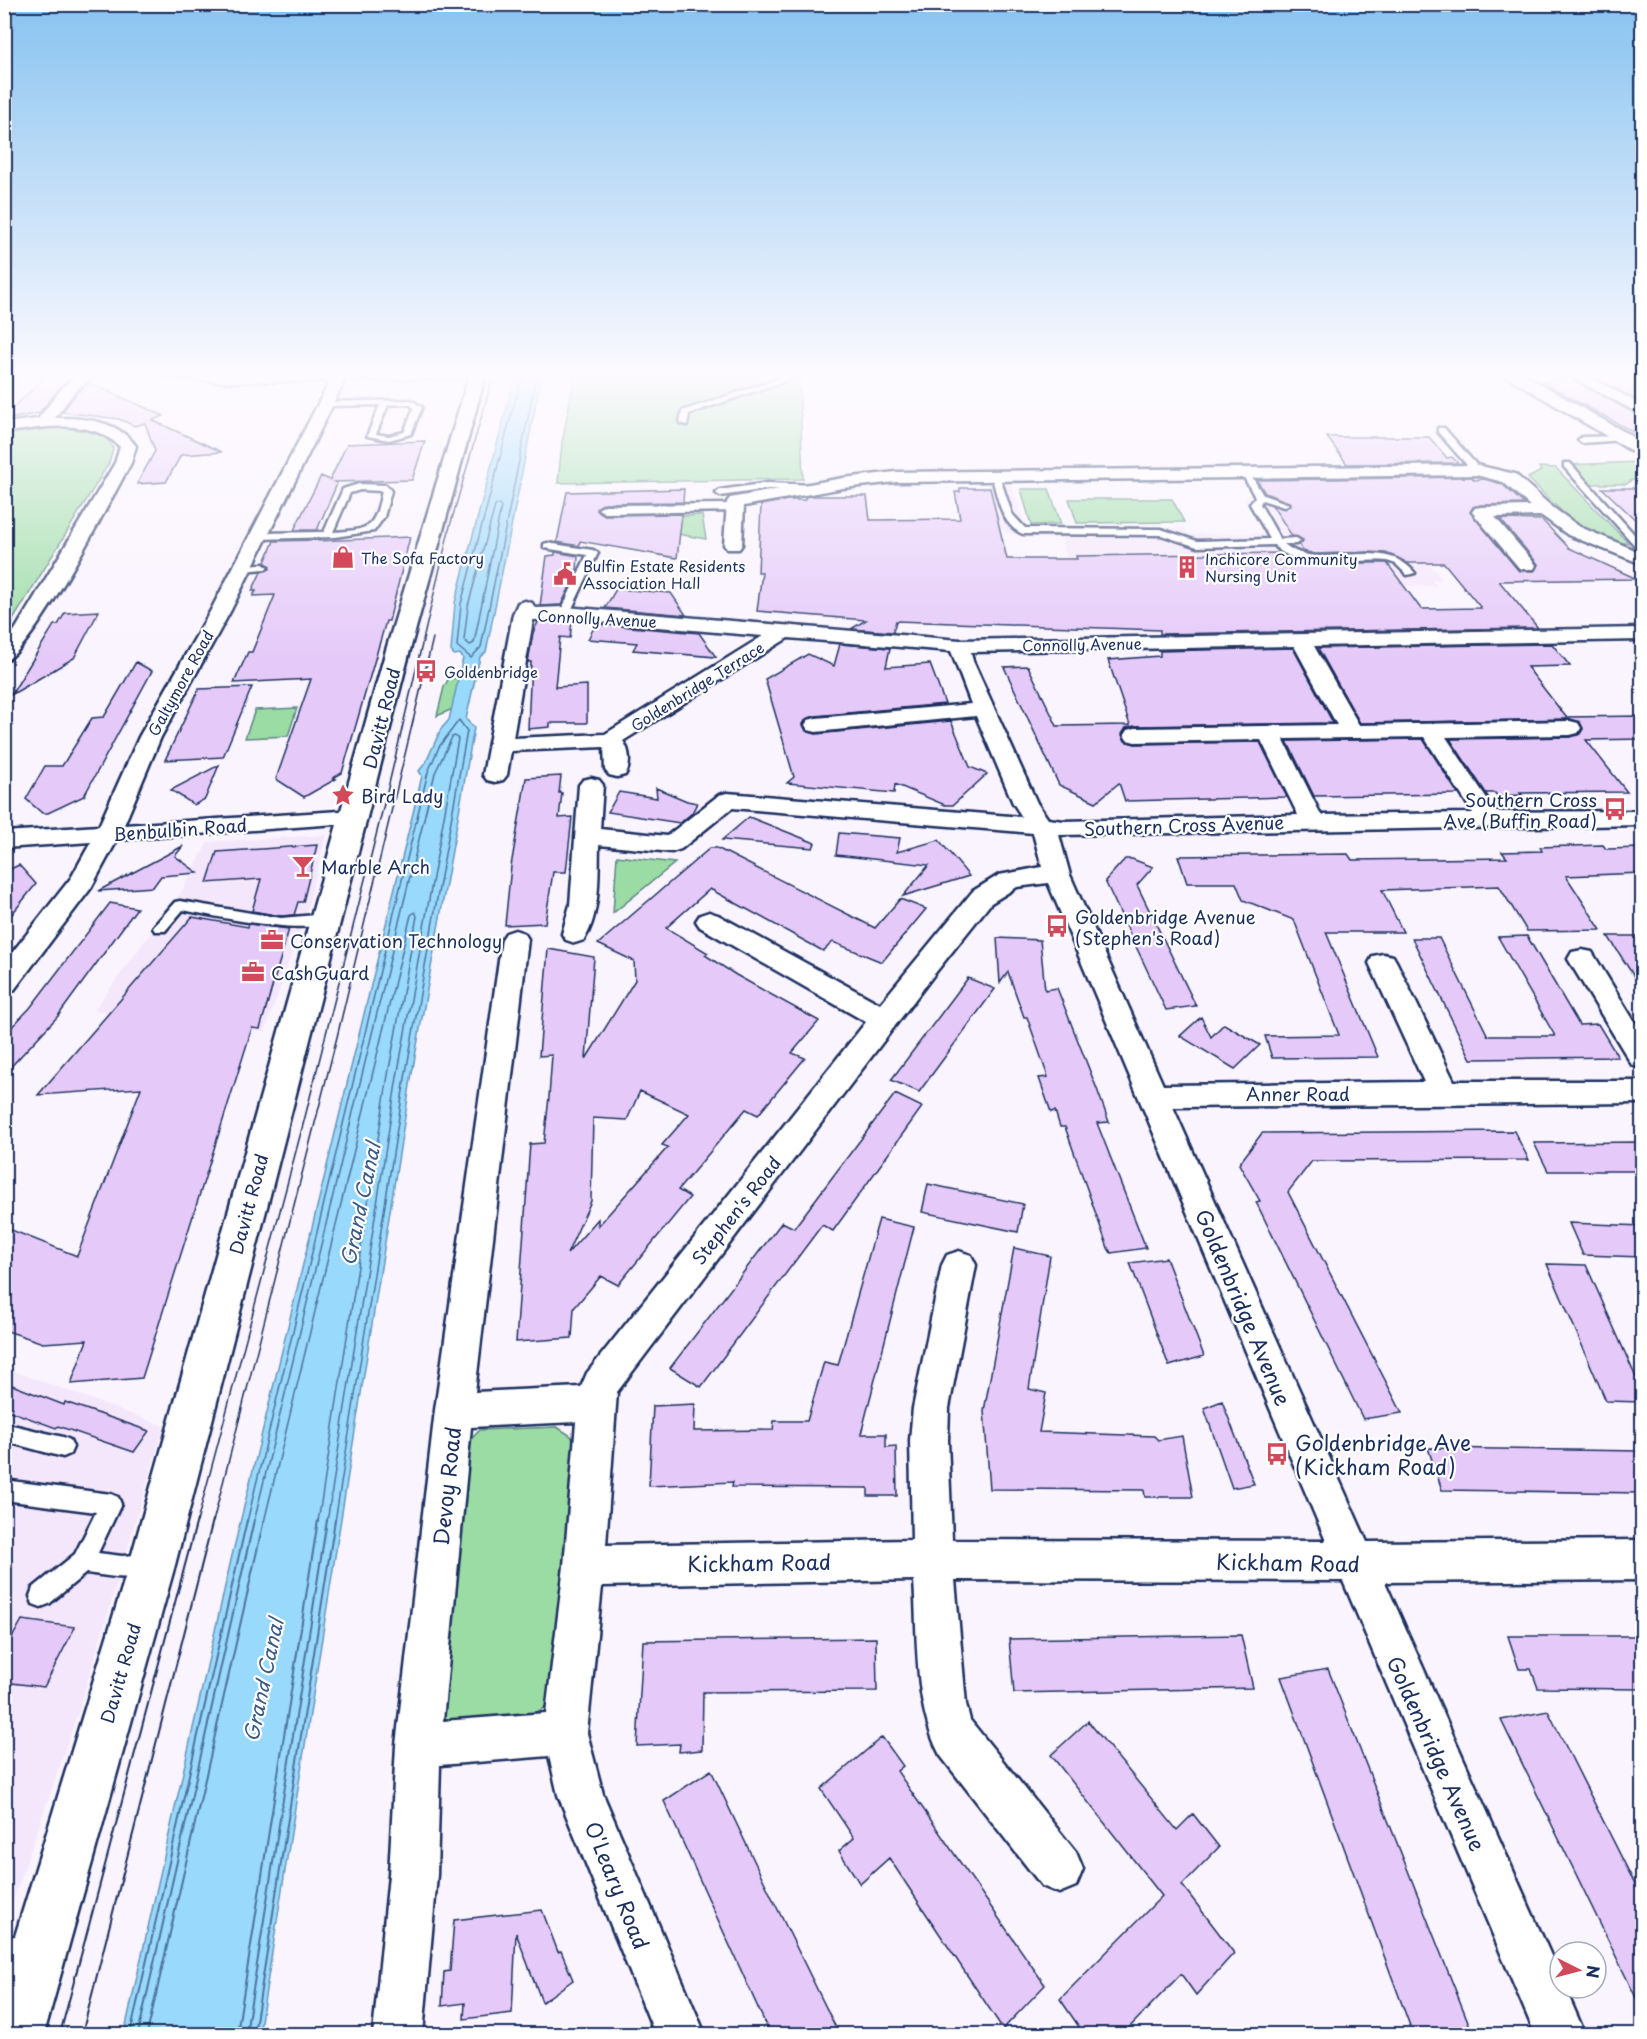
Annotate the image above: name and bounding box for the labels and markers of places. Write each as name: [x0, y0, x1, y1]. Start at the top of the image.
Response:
shop icon: The Sofa Factory: [330, 544, 356, 570]
place label: The Sofa Factory: [361, 546, 484, 569]
place label: Inchicore Community Nursing Unit: [1205, 547, 1358, 587]
place label: Bulfin Estate Residents Association Hall: [583, 554, 745, 594]
building icon: Inchicore Community Nursing Unit: [1174, 554, 1200, 580]
public building icon: Bulfin Estate Residents Association Hall: [552, 561, 578, 587]
bus stop icon: Goldenbridge: [413, 658, 439, 684]
place label: Goldenbridge: [444, 660, 538, 683]
place icon: Bird Lady: [330, 782, 356, 808]
place label: Bird Lady: [361, 782, 444, 809]
place label: Southern Cross Ave (Buffin Road): [1443, 786, 1597, 834]
bus stop icon: Southern Cross Ave (Buffin Road): [1602, 796, 1628, 822]
bar icon: Marble Arch: [290, 853, 316, 879]
place label: Marble Arch: [321, 853, 430, 880]
place label: Goldenbridge Avenue (Stephen's Road): [1075, 903, 1256, 951]
bus stop icon: Goldenbridge Avenue (Stephen's Road): [1044, 913, 1070, 939]
office icon: Conservation Technology: [259, 927, 285, 953]
place label: Conservation Technology: [290, 927, 502, 954]
office icon: CashGuard: [240, 959, 266, 985]
place label: CashGuard: [271, 959, 369, 986]
place label: Goldenbridge Ave (Kickham Road): [1295, 1426, 1471, 1482]
bus stop icon: Goldenbridge Ave (Kickham Road): [1264, 1441, 1290, 1467]

